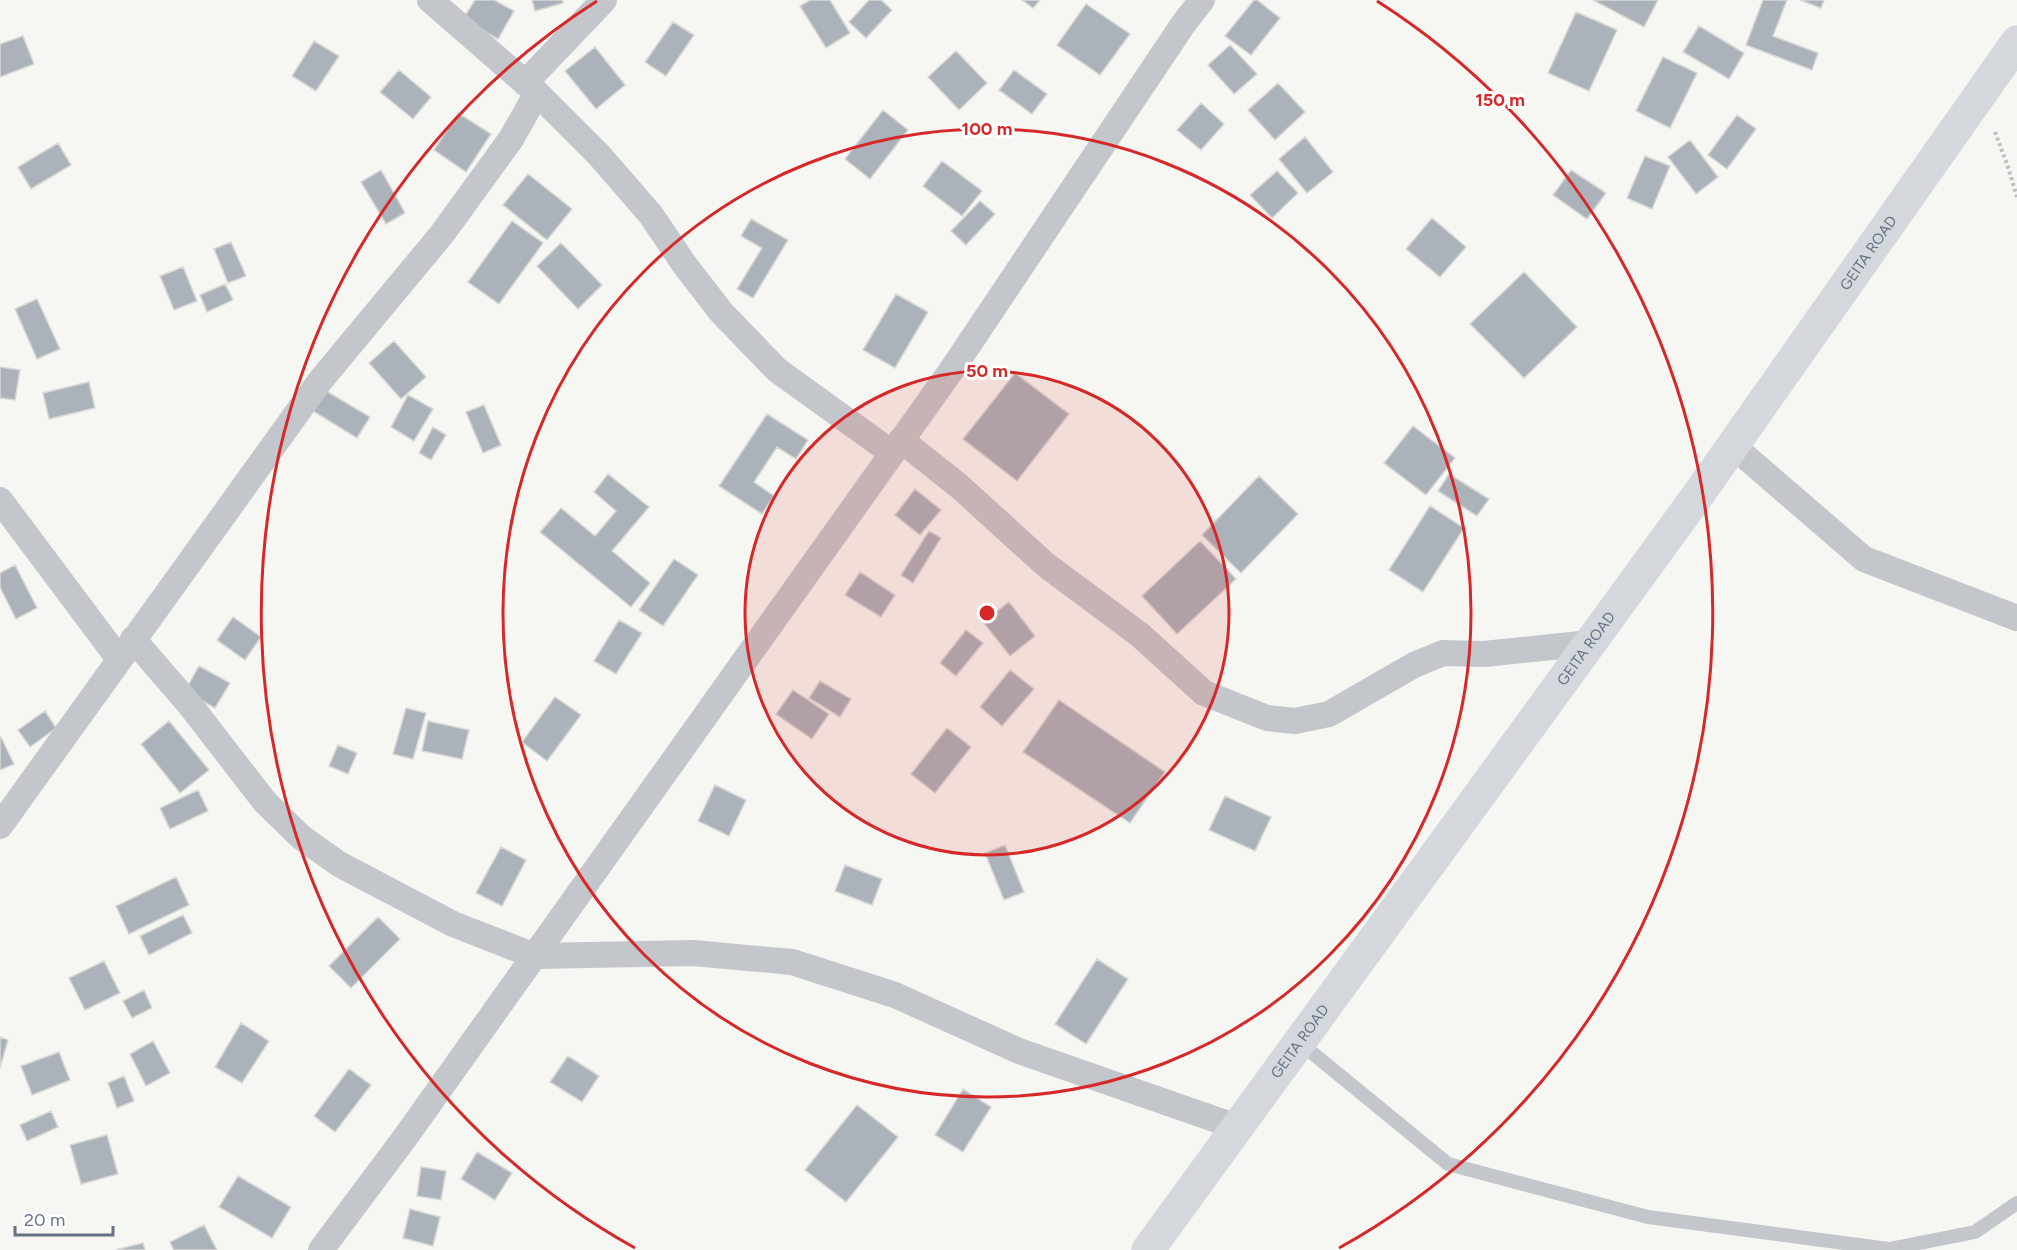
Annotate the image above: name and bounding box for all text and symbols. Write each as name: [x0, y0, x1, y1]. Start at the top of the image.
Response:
text: 150 m: [1475, 89, 1525, 111]
text: 100 m: [962, 118, 1012, 140]
street label: GEITA ROAD: [1836, 212, 1901, 294]
text: 50 m: [966, 360, 1008, 382]
centre of rings: [977, 603, 997, 623]
street label: GEITA ROAD: [1553, 608, 1619, 689]
street label: GEITA ROAD: [1267, 1001, 1333, 1082]
scale bar: [15, 1199, 112, 1237]
text: 20 m: [24, 1209, 65, 1231]

